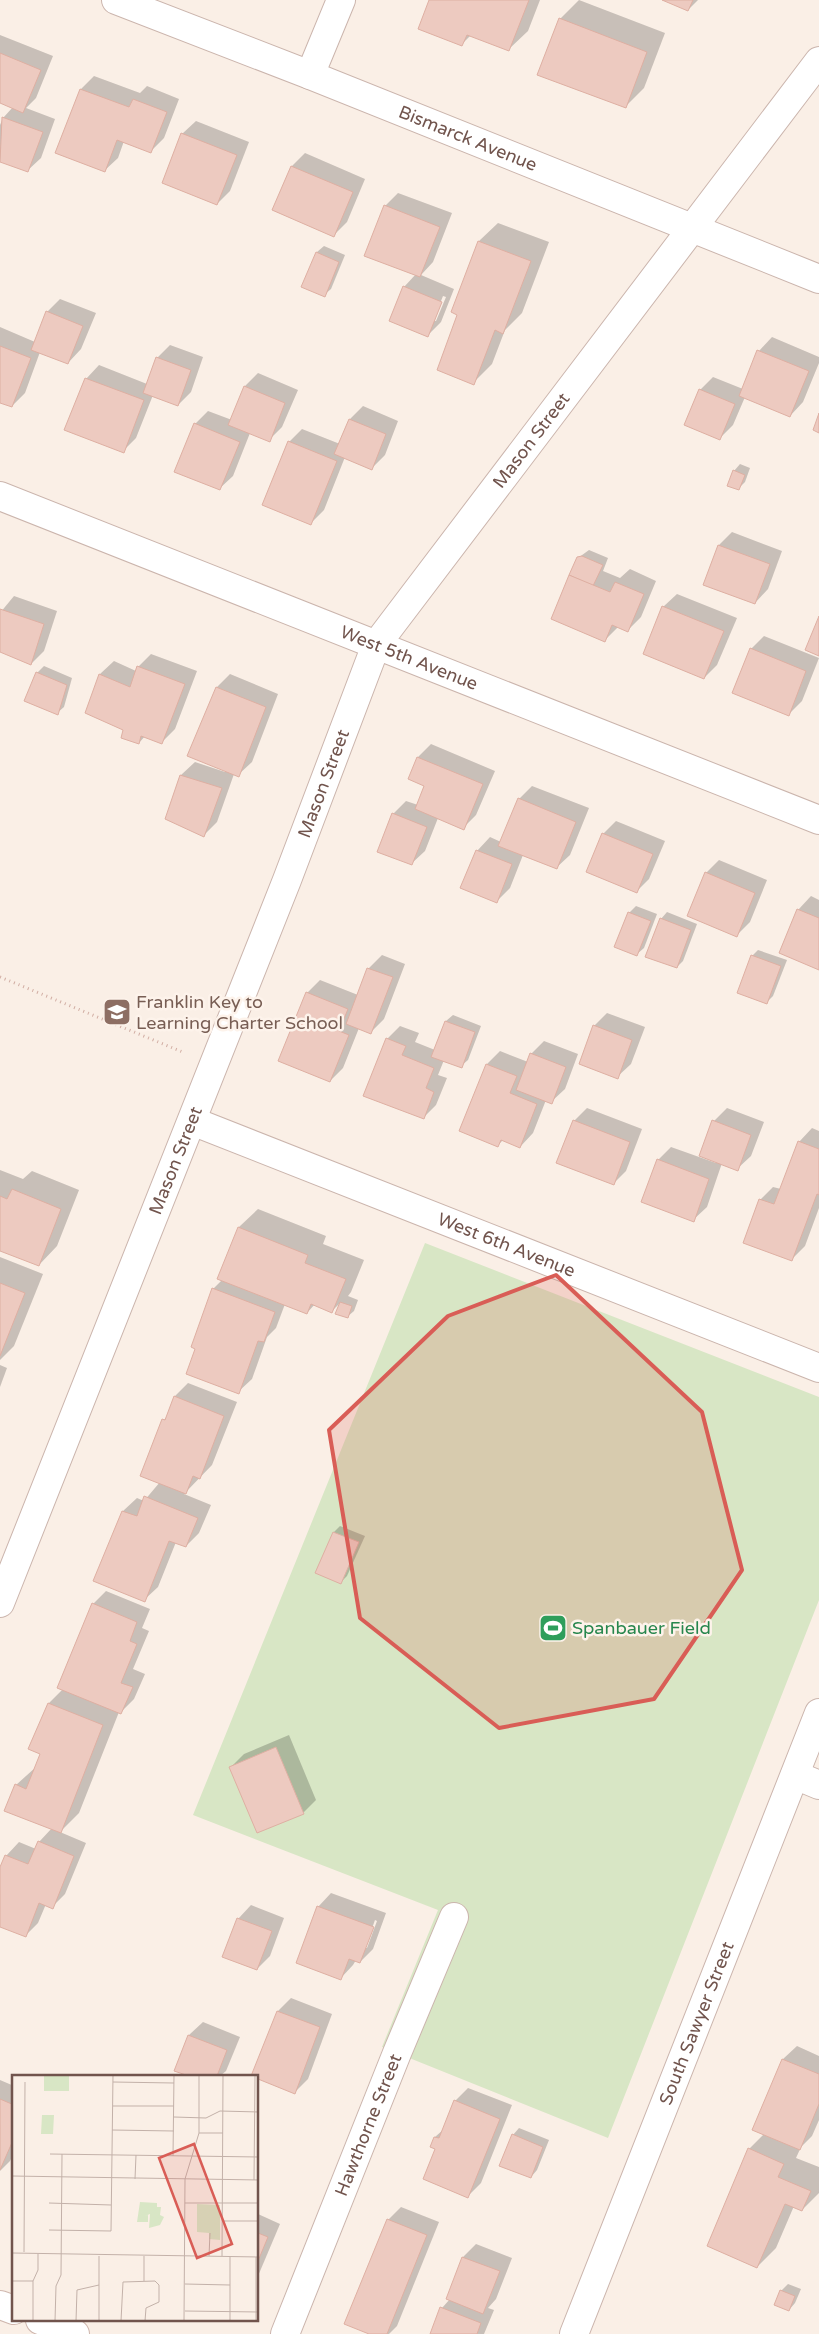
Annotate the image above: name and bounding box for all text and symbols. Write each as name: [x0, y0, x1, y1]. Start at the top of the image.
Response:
street label: Bismarck Avenue: [395, 101, 540, 176]
street label: Mason Street: [488, 388, 575, 493]
street label: West 5th Avenue: [337, 621, 481, 695]
street label: Mason Street: [293, 726, 354, 841]
place label: Franklin Key to Learning Charter School: [136, 991, 343, 1034]
school or university icon: Franklin Key to Learning Charter School: [102, 997, 132, 1027]
street label: Mason Street: [144, 1103, 207, 1218]
street label: West 6th Avenue: [434, 1208, 578, 1282]
sports icon: Spanbauer Field: [538, 1613, 568, 1643]
place label: Spanbauer Field: [572, 1617, 711, 1639]
street label: South Sawyer Street: [654, 1938, 739, 2108]
street label: Hawthorne Street: [330, 2051, 407, 2199]
inset map: [12, 2075, 259, 2322]

